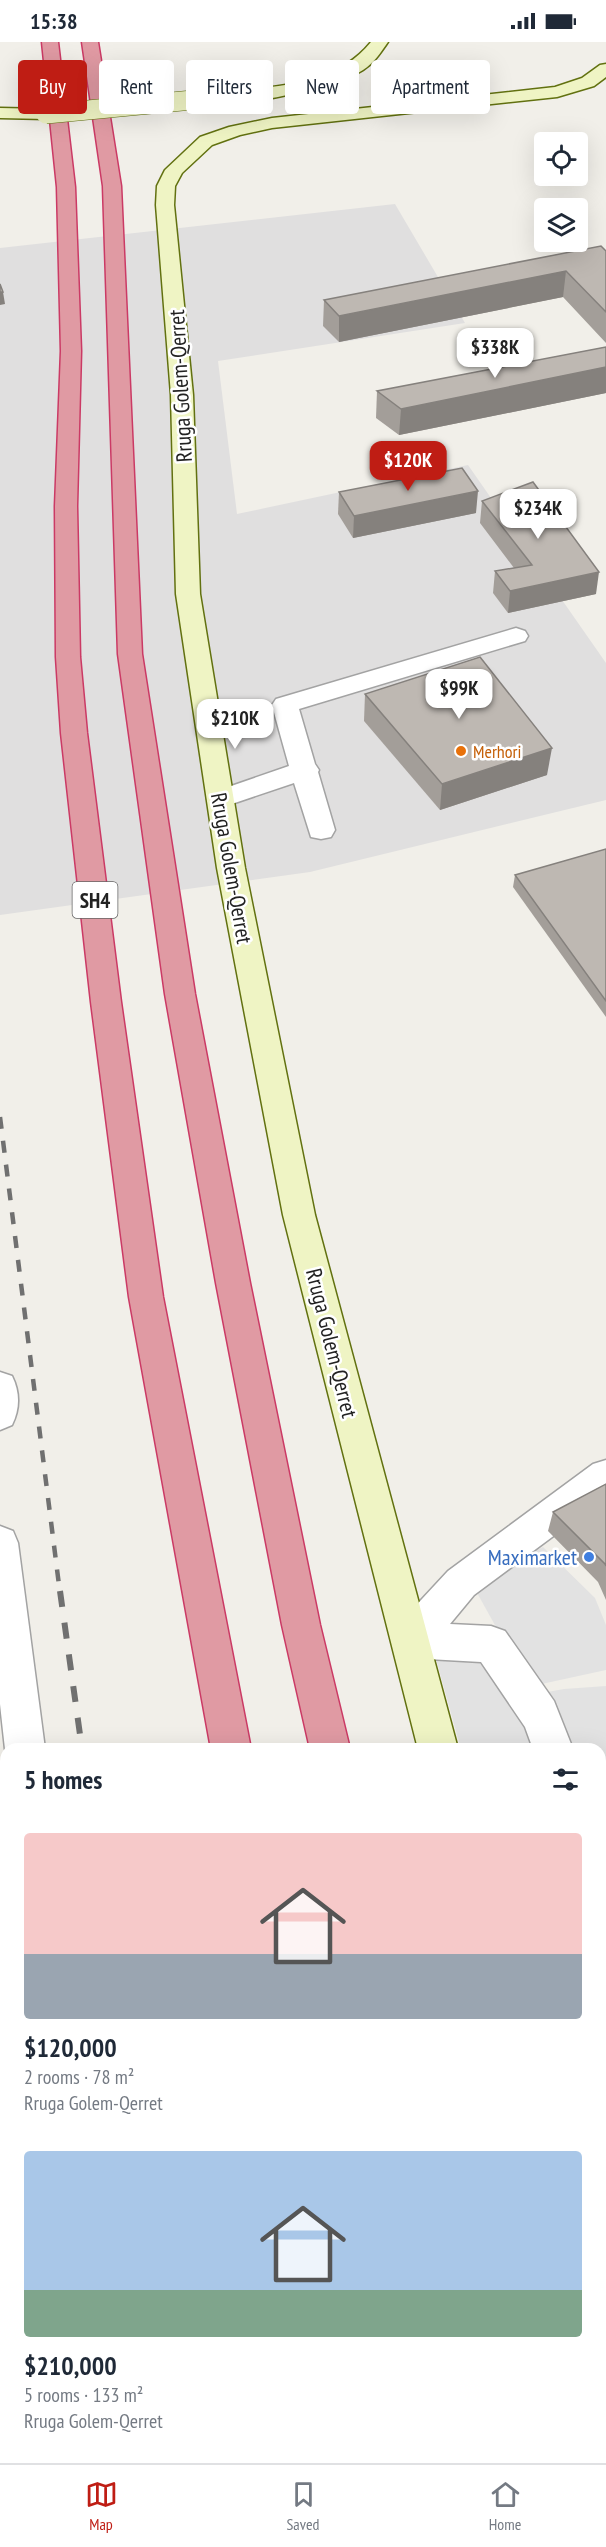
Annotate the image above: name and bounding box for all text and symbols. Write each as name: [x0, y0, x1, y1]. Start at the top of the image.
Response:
text: 15:38: [30, 7, 78, 35]
chip: Buy: [18, 60, 87, 114]
chip: Rent: [99, 60, 174, 114]
chip: Filters: [186, 60, 273, 114]
chip: New: [285, 60, 359, 114]
chip: Apartment: [371, 60, 490, 114]
map controls: [534, 132, 588, 252]
button: locate: [534, 132, 588, 186]
button: layers: [534, 198, 588, 252]
street label: Rruga Golem-Qerret: [162, 309, 198, 463]
pin: $338K: [453, 328, 537, 379]
text: $338K: [471, 334, 519, 360]
pin: $120K: [366, 441, 450, 492]
text: $120K: [384, 447, 432, 473]
pin: $234K: [496, 489, 580, 540]
text: $234K: [514, 495, 562, 521]
pin: $99K: [423, 669, 495, 720]
text: $99K: [439, 675, 479, 701]
pin: $210K: [193, 699, 277, 750]
text: $210K: [211, 705, 259, 731]
place label: Merhori: [473, 740, 521, 763]
marker: Merhori: [454, 744, 468, 758]
street label: Rruga Golem-Qerret: [205, 790, 259, 946]
road number: SH4: [72, 882, 118, 918]
street label: Rruga Golem-Qerret: [300, 1266, 364, 1420]
place label: Maximarket: [488, 1543, 577, 1571]
marker: Maximarket: [582, 1550, 596, 1564]
text: 5 homes: [24, 1763, 102, 1796]
icon: filters: [549, 1763, 582, 1796]
icon: home: [249, 1872, 357, 1980]
text: $120,000: [24, 2031, 117, 2064]
text: 2 rooms · 78 m²: [24, 2064, 134, 2090]
text: Rruga Golem-Qerret: [24, 2090, 163, 2116]
icon: home: [249, 2190, 357, 2298]
text: $210,000: [24, 2349, 117, 2382]
text: 5 rooms · 133 m²: [24, 2382, 143, 2408]
text: Rruga Golem-Qerret: [24, 2408, 163, 2434]
tab: Map: [85, 2478, 118, 2534]
tab: Saved: [287, 2478, 320, 2534]
tab: Home: [489, 2478, 522, 2534]

